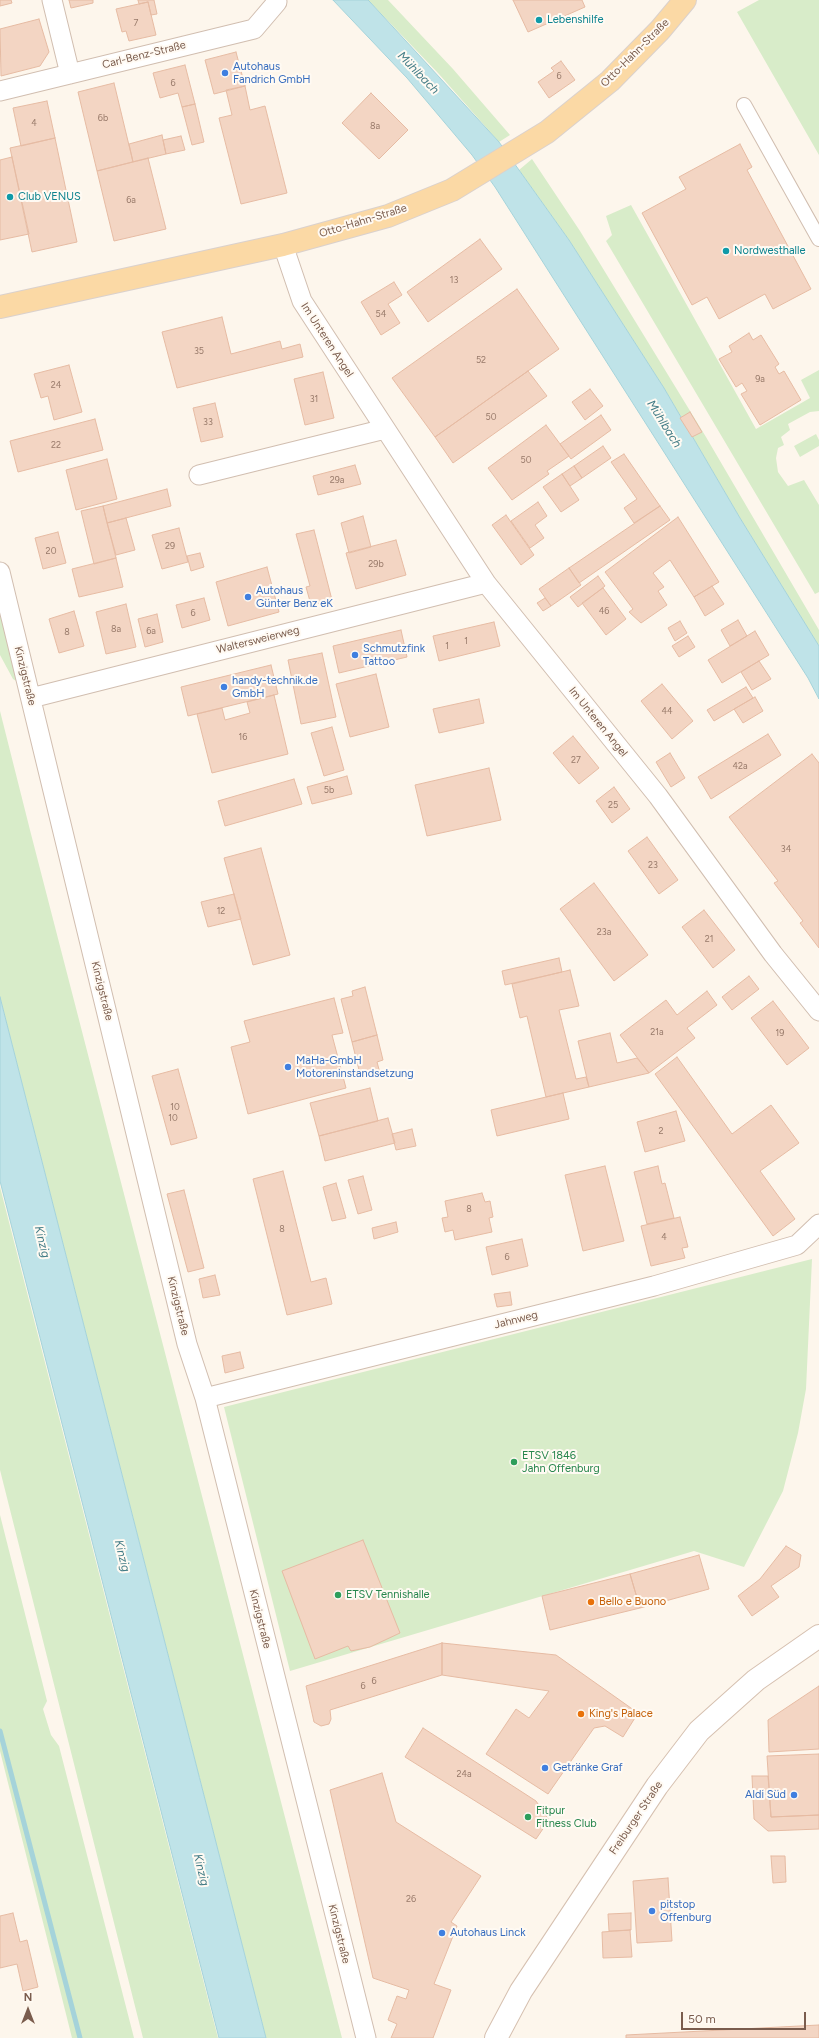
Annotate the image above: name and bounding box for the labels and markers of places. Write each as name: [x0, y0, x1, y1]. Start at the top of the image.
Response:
place label: Lebenshilfe: [547, 13, 604, 27]
marker: Lebenshilfe: [534, 15, 544, 25]
place label: Autohaus Fandrich GmbH: [233, 60, 311, 86]
marker: Autohaus Fandrich GmbH: [220, 68, 230, 78]
place label: Club VENUS: [18, 190, 81, 204]
marker: Club VENUS: [5, 192, 15, 202]
place label: Nordwesthalle: [734, 244, 805, 258]
marker: Nordwesthalle: [721, 246, 731, 256]
place label: Autohaus Günter Benz eK: [256, 584, 333, 610]
marker: Autohaus Günter Benz eK: [243, 592, 253, 602]
place label: Schmutzfink Tattoo: [363, 642, 425, 668]
marker: Schmutzfink Tattoo: [350, 650, 360, 660]
place label: handy-technik.de GmbH: [232, 674, 318, 700]
marker: handy-technik.de GmbH: [219, 682, 229, 692]
place label: MaHa-GmbH Motoreninstandsetzung: [296, 1054, 414, 1080]
marker: MaHa-GmbH Motoreninstandsetzung: [283, 1062, 293, 1072]
place label: ETSV 1846 Jahn Offenburg: [522, 1449, 600, 1475]
marker: ETSV 1846 Jahn Offenburg: [509, 1457, 519, 1467]
place label: ETSV Tennishalle: [346, 1588, 430, 1602]
marker: ETSV Tennishalle: [333, 1590, 343, 1600]
place label: Bello e Buono: [599, 1595, 666, 1609]
marker: Bello e Buono: [586, 1597, 596, 1607]
place label: King's Palace: [589, 1707, 653, 1721]
marker: King's Palace: [576, 1709, 586, 1719]
place label: Getränke Graf: [553, 1761, 623, 1775]
marker: Getränke Graf: [540, 1763, 550, 1773]
place label: Aldi Süd: [745, 1788, 786, 1802]
marker: Aldi Süd: [789, 1790, 799, 1800]
place label: Fitpur Fitness Club: [536, 1804, 597, 1830]
marker: Fitpur Fitness Club: [523, 1812, 533, 1822]
place label: pitstop Offenburg: [660, 1898, 712, 1924]
marker: pitstop Offenburg: [647, 1906, 657, 1916]
place label: Autohaus Linck: [450, 1926, 526, 1940]
marker: Autohaus Linck: [437, 1928, 447, 1938]

